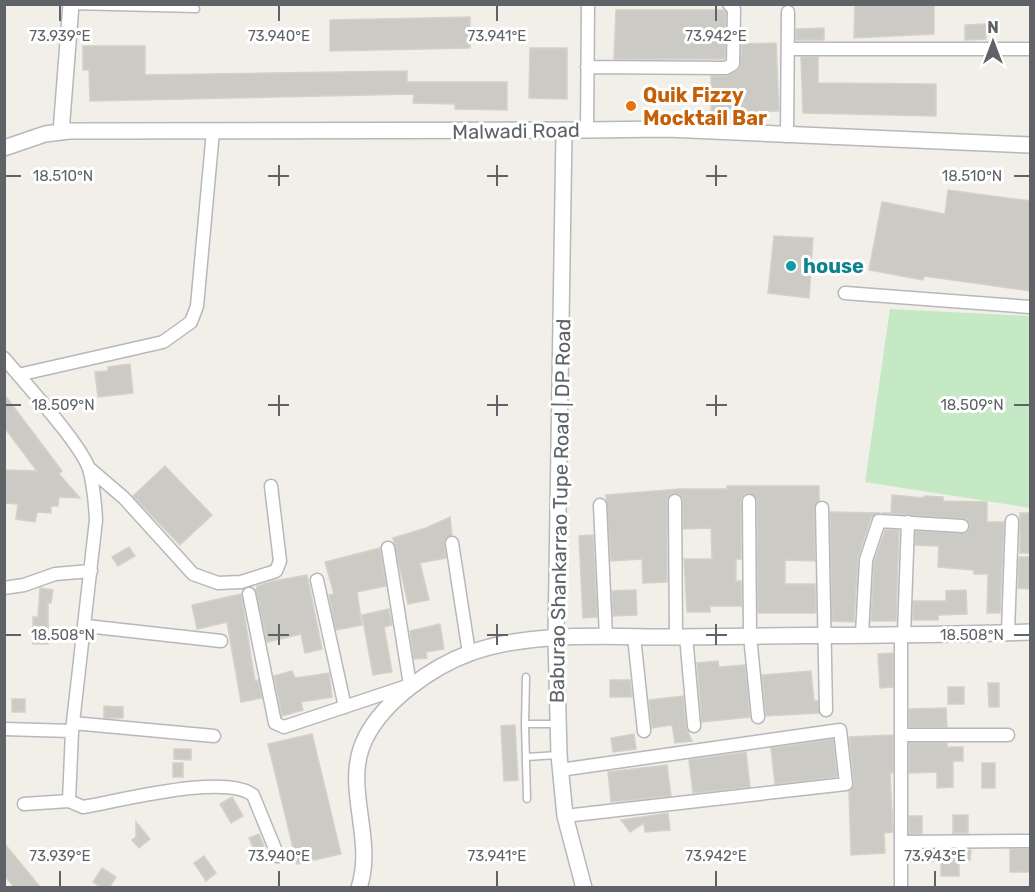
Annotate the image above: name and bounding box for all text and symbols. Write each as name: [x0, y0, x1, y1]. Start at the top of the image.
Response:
north arrow: [963, 12, 1023, 72]
text: N: [987, 18, 999, 37]
text: 73.939°E: [29, 27, 91, 45]
text: 73.940°E: [248, 27, 310, 45]
text: 73.941°E: [468, 27, 526, 45]
text: 73.942°E: [685, 27, 747, 45]
place label: Quik Fizzy Mocktail Bar: [643, 83, 767, 130]
marker: Quik Fizzy Mocktail Bar: [624, 99, 638, 113]
street label: Malwadi Road: [452, 118, 580, 144]
text: 18.510°N: [33, 167, 93, 185]
text: 18.510°N: [942, 167, 1002, 185]
place label: house: [803, 254, 864, 278]
marker: house: [784, 259, 798, 273]
street label: Baburao Shankarrao Tupe Road | DP Road: [545, 319, 575, 703]
text: 18.509°N: [31, 396, 95, 414]
text: 18.509°N: [940, 396, 1004, 414]
text: 18.508°N: [31, 626, 95, 644]
text: 18.508°N: [940, 626, 1004, 644]
text: 73.939°E: [29, 847, 91, 865]
text: 73.940°E: [248, 847, 310, 865]
text: 73.941°E: [468, 847, 526, 865]
text: 73.942°E: [685, 847, 747, 865]
text: 73.943°E: [904, 847, 966, 865]

